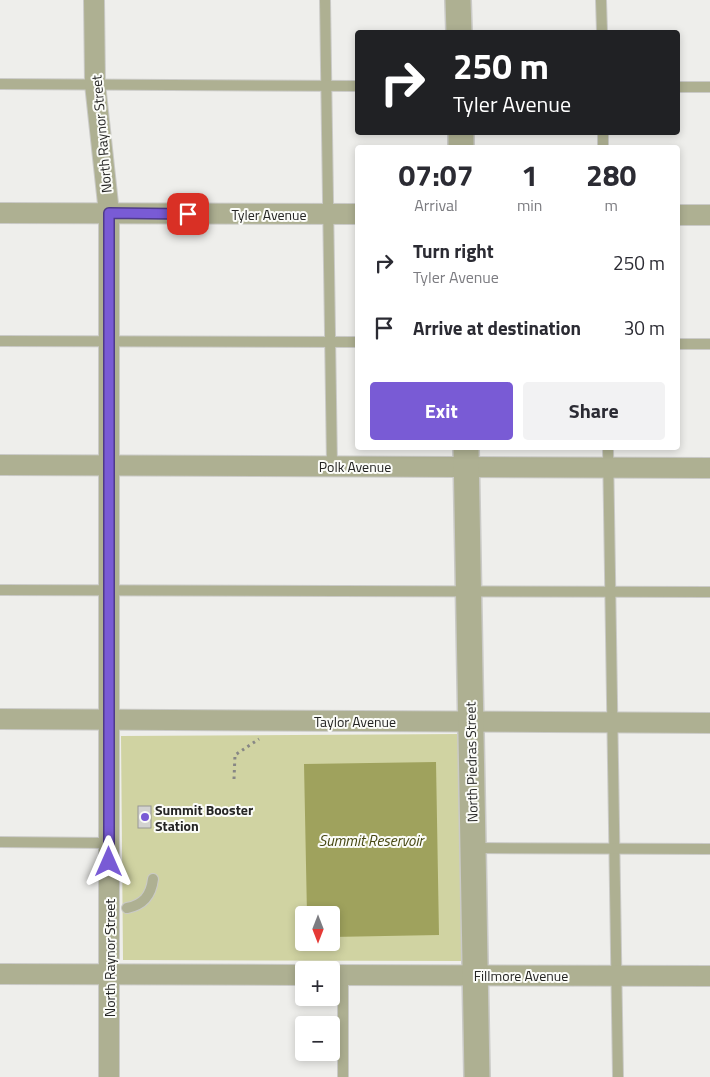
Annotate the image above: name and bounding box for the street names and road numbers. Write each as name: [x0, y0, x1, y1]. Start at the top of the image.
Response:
street label: North Raynor Street: [85, 74, 117, 194]
street label: Tyler Avenue: [231, 204, 307, 225]
street label: Polk Avenue: [319, 456, 391, 477]
street label: North Piedras Street: [459, 701, 483, 822]
street label: Taylor Avenue: [314, 711, 396, 732]
street label: North Raynor Street: [99, 899, 120, 1017]
street label: Fillmore Avenue: [474, 965, 568, 986]

